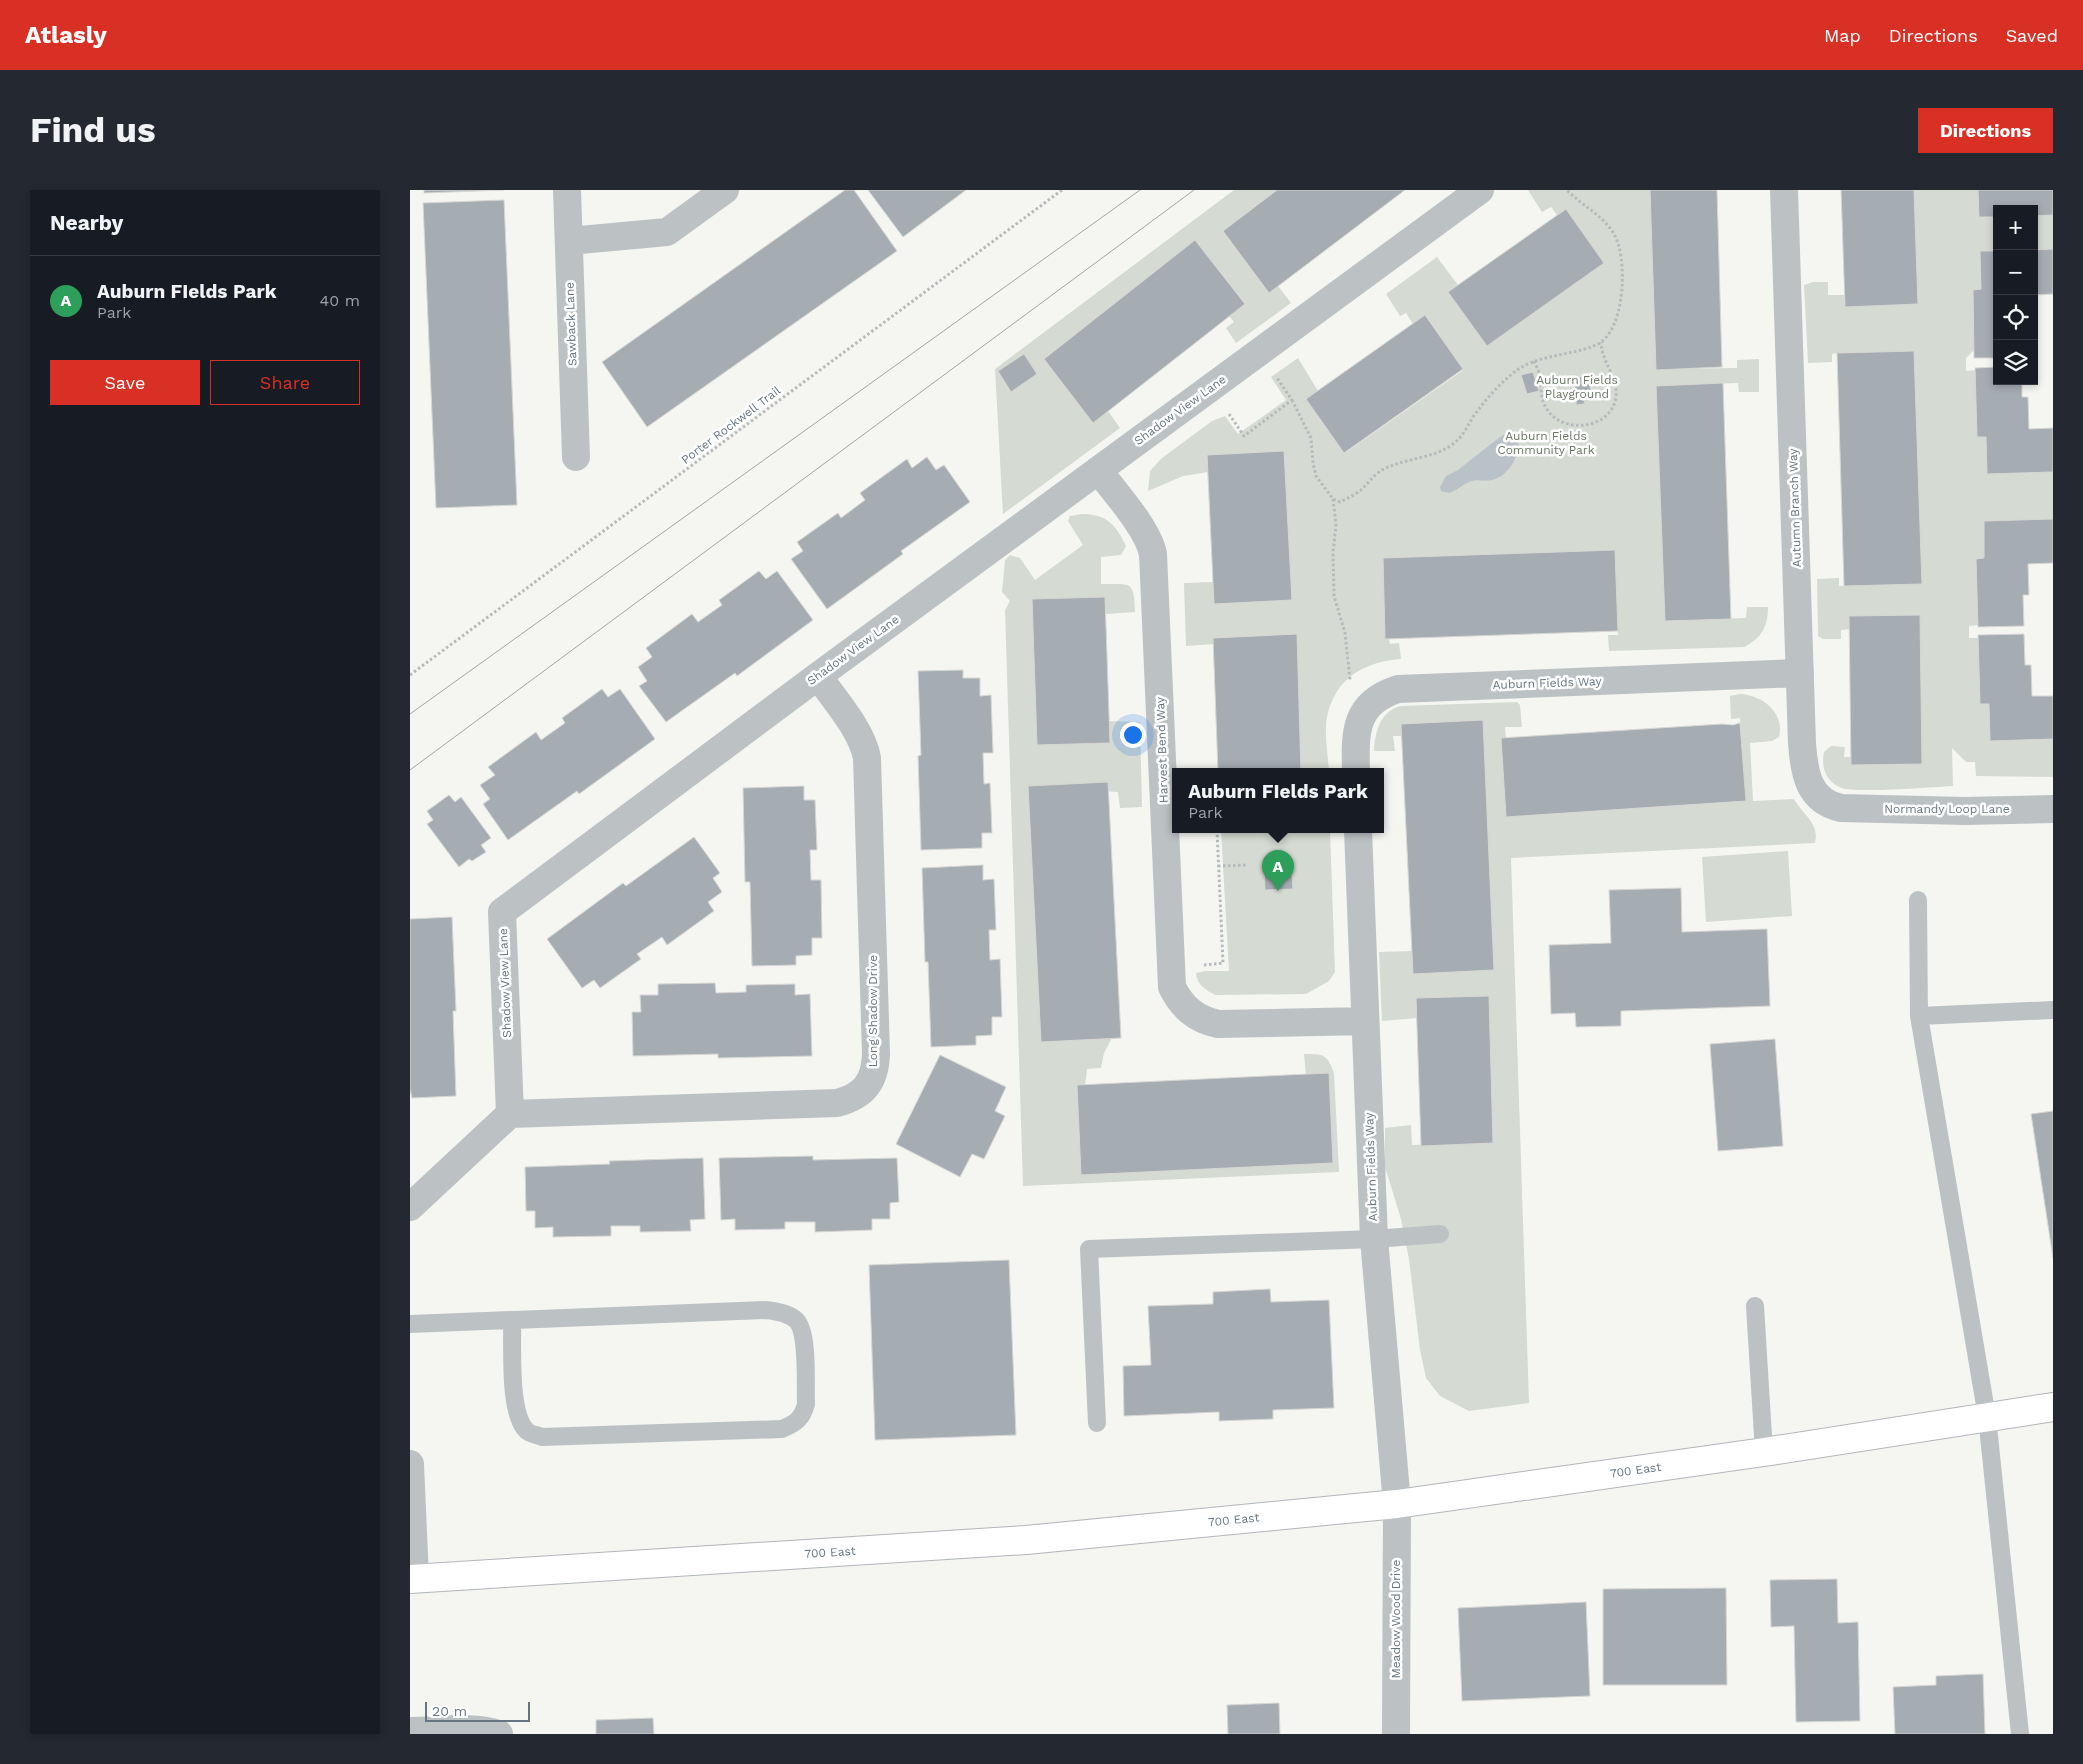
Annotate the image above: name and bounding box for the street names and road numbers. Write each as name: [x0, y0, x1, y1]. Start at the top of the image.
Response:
street label: Sawback Lane: [563, 282, 579, 366]
street label: Shadow View Lane: [1131, 372, 1229, 448]
street label: Porter Rockwell Trail: [679, 383, 784, 467]
street label: Autumn Branch Way: [1786, 447, 1804, 568]
street label: Shadow View Lane: [804, 612, 902, 688]
street label: Auburn Fields Way: [1492, 674, 1603, 692]
street label: Harvest Bend Way: [1153, 696, 1171, 803]
street label: Normandy Loop Lane: [1884, 802, 2010, 816]
street label: Shadow View Lane: [496, 928, 514, 1038]
street label: Long Shadow Drive: [866, 955, 880, 1067]
street label: Auburn Fields Way: [1362, 1111, 1380, 1222]
street label: 700 East: [1609, 1460, 1662, 1481]
street label: 700 East: [1208, 1510, 1260, 1529]
street label: 700 East: [804, 1544, 856, 1561]
street label: Meadow Wood Drive: [1389, 1559, 1403, 1678]

